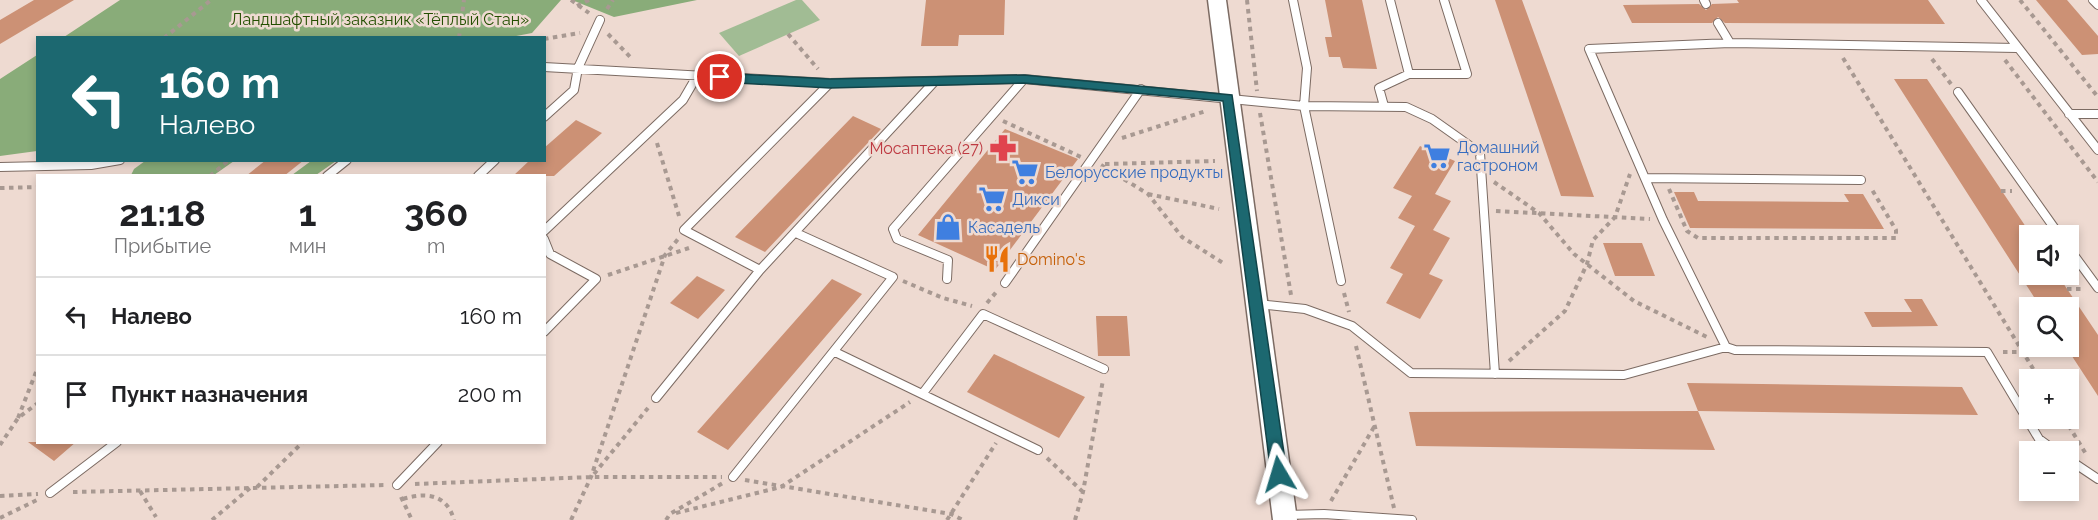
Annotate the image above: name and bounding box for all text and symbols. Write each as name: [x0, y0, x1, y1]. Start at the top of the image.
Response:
park label: Ландшафтный заказник «Тёплый Стан»: [231, 10, 529, 29]
pin: [694, 51, 745, 102]
text: 160 m: [159, 59, 280, 108]
icon: left: [60, 60, 138, 138]
icon: arrive: [703, 60, 736, 93]
text: Налево: [159, 109, 255, 140]
pharmacy icon: Мосаптека (27): [988, 133, 1018, 163]
place label: Домашний гастроном: [1457, 138, 1540, 175]
place label: Мосаптека (27): [869, 139, 983, 158]
supermarket icon: Домашний гастроном: [1422, 141, 1452, 171]
supermarket icon: Белорусские продукты: [1010, 157, 1040, 187]
place label: Белорусские продукты: [1045, 163, 1223, 182]
supermarket icon: Дикси: [977, 184, 1007, 214]
place label: Дикси: [1012, 190, 1060, 209]
text: 21:18: [119, 192, 206, 234]
text: 1: [299, 192, 317, 234]
text: 360: [404, 192, 468, 234]
shop icon: Касадель: [933, 212, 963, 242]
place label: Касадель: [968, 218, 1040, 237]
map controls: [2019, 225, 2079, 501]
button: sound: [2019, 225, 2079, 285]
text: Прибытие: [114, 234, 211, 258]
text: мин: [289, 234, 326, 258]
text: m: [427, 234, 445, 258]
restaurant icon: Domino's: [982, 244, 1012, 274]
place label: Domino's: [1017, 250, 1086, 269]
button: search: [2019, 297, 2079, 357]
icon: left: [60, 300, 93, 333]
text: Налево: [111, 303, 192, 329]
text: 160 m: [460, 303, 522, 329]
button: +: [2019, 369, 2079, 429]
icon: arrive: [60, 378, 93, 411]
text: Пункт назначения: [111, 381, 308, 407]
text: 200 m: [458, 381, 522, 407]
button: −: [2019, 441, 2079, 501]
position arrow: [1247, 442, 1311, 506]

